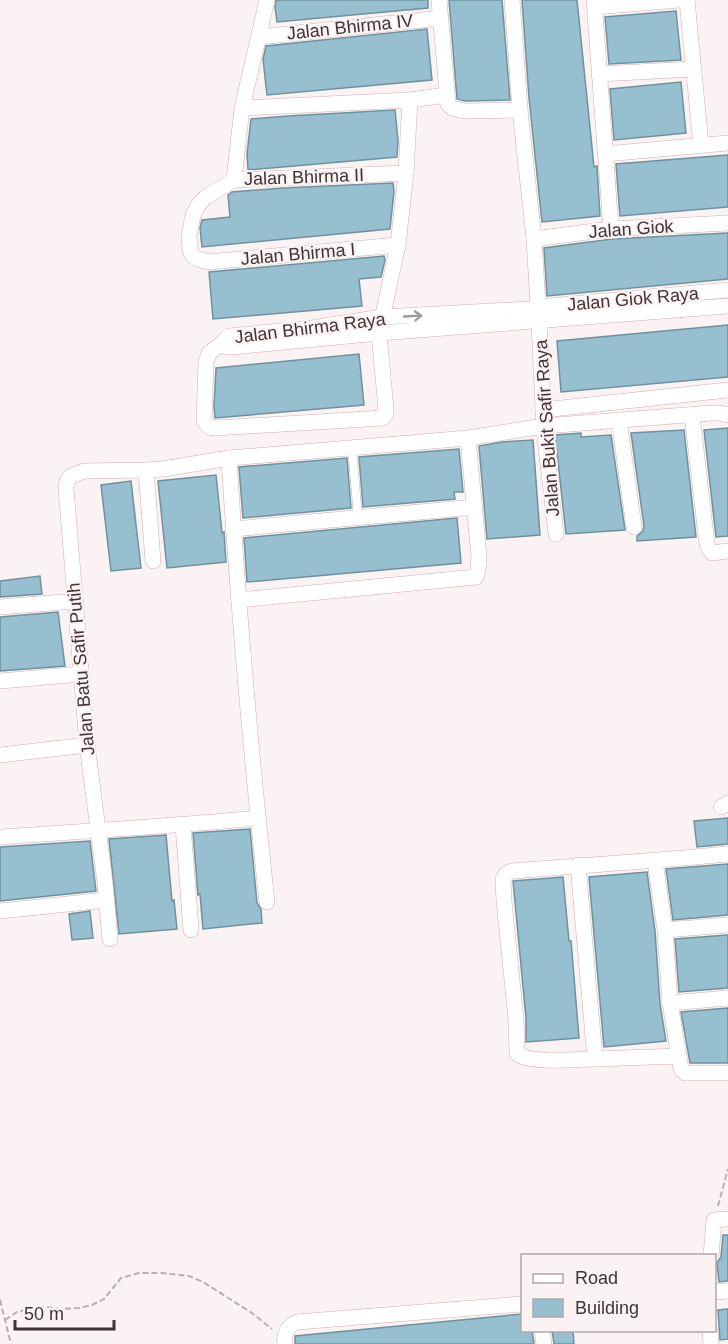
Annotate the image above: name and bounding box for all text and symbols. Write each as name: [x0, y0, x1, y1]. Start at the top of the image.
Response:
street label: Jalan Bhirma IV: [286, 10, 414, 44]
street label: Jalan Bhirma II: [244, 165, 364, 189]
street label: Jalan Giok: [588, 216, 675, 242]
street label: Jalan Bhirma I: [240, 239, 356, 269]
street label: Jalan Giok Raya: [566, 283, 701, 315]
street label: Jalan Bhirma Raya: [233, 309, 388, 347]
one-way arrow: [402, 310, 422, 321]
street label: Jalan Bukit Safir Raya: [531, 338, 563, 517]
street label: Jalan Batu Safir Putih: [63, 582, 99, 756]
legend: [521, 1254, 716, 1332]
text: Road: [575, 1268, 618, 1288]
scale bar: [15, 1293, 114, 1331]
text: Building: [575, 1298, 639, 1318]
text: 50 m: [24, 1304, 64, 1324]

